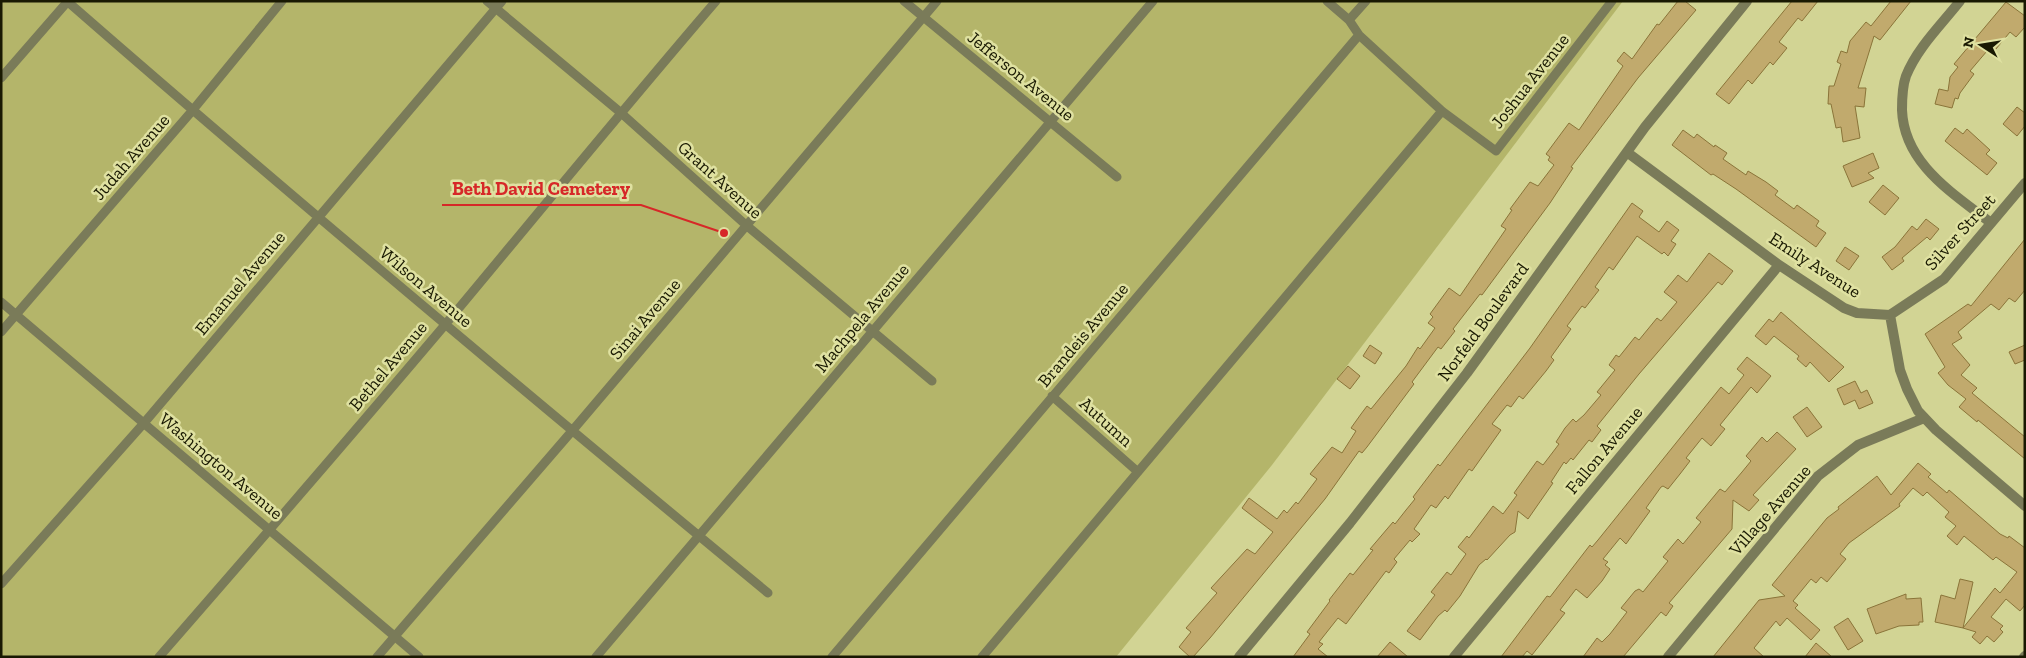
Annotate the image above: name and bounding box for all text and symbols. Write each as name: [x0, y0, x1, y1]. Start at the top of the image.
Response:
north arrow: [1956, 20, 2006, 70]
street label: Jefferson Avenue: [963, 26, 1079, 126]
street label: Joshua Avenue: [1486, 29, 1574, 133]
text: N: [1959, 35, 1978, 49]
street label: Judah Avenue: [88, 109, 174, 205]
street label: Grant Avenue: [673, 136, 767, 224]
callout: Beth David Cemetery: [442, 171, 641, 205]
text: Beth David Cemetery: [452, 177, 630, 200]
street label: Silver Street: [1920, 189, 2000, 275]
street label: Emanuel Avenue: [190, 227, 290, 339]
street label: Emily Avenue: [1765, 227, 1865, 303]
street label: Wilson Avenue: [375, 242, 477, 332]
street label: Norfeld Boulevard: [1433, 258, 1533, 385]
street label: Machpela Avenue: [810, 259, 914, 377]
street label: Sinai Avenue: [605, 274, 685, 364]
street label: Brandeis Avenue: [1033, 278, 1133, 392]
street label: Bethel Avenue: [344, 317, 432, 415]
street label: Autumn: [1075, 392, 1138, 452]
street label: Fallon Avenue: [1561, 401, 1647, 499]
street label: Washington Avenue: [155, 408, 287, 524]
street label: Village Avenue: [1724, 460, 1816, 561]

